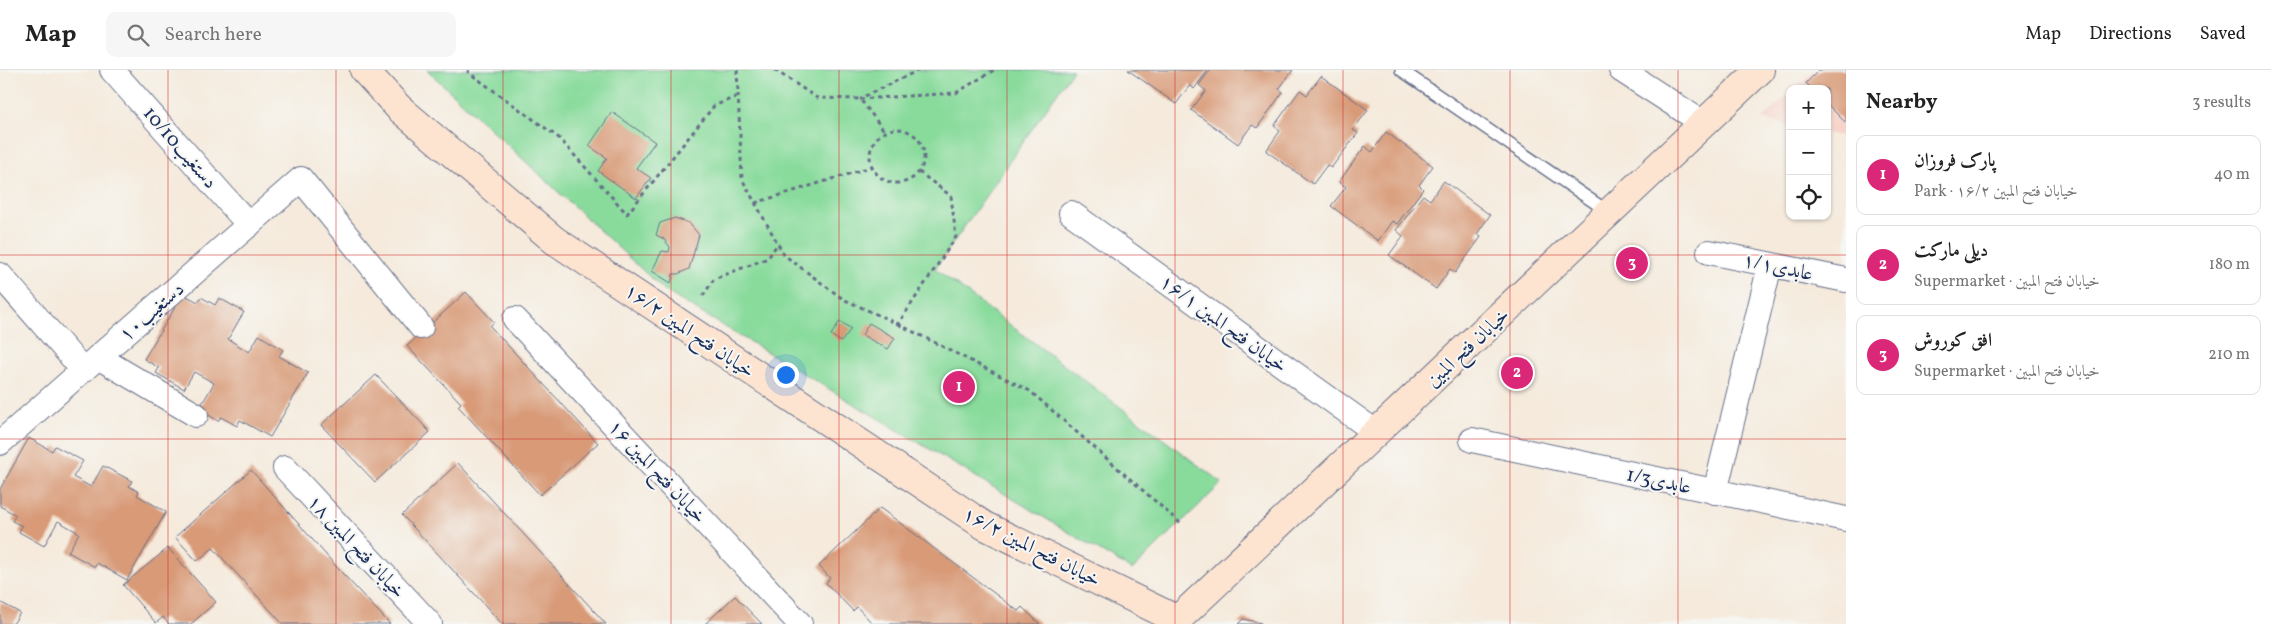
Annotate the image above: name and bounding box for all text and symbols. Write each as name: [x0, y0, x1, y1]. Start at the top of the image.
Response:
search box: [106, 12, 456, 57]
text: Map: [25, 18, 76, 52]
icon: search: [124, 21, 152, 49]
text: Search here: [164, 22, 262, 48]
text: Map: [2025, 22, 2061, 47]
text: Directions: [2089, 22, 2172, 47]
text: Saved: [2200, 22, 2246, 47]
map controls: [1786, 85, 1831, 220]
button: +: [1786, 85, 1831, 130]
text: Nearby: [1866, 88, 1937, 117]
text: 3 results: [2192, 92, 2251, 114]
street label: 10/10دستغیب: [136, 101, 223, 196]
button: −: [1786, 130, 1831, 175]
text: پارک فروزان: [1914, 148, 1996, 174]
text: 1: [1880, 164, 1886, 186]
text: 40 m: [2214, 164, 2250, 186]
button: locate: [1786, 175, 1831, 220]
text: Park · خیابان فتح المبین ۱۶/۲: [1914, 181, 2078, 203]
text: دیلی مارکت: [1914, 238, 1988, 264]
pin: 3: [1616, 244, 1648, 282]
street label: عابدی۱/۱: [1740, 247, 1815, 289]
text: 2: [1879, 254, 1887, 276]
text: 180 m: [2209, 254, 2250, 276]
street label: خیابان فتح المبین ۱۶/۱: [1152, 269, 1292, 382]
text: Supermarket · خیابان فتح المبین: [1914, 271, 2100, 293]
street label: دستغیب۱۰: [113, 276, 191, 349]
street label: خیابان فتح المبین ۱۶/۲: [617, 278, 760, 387]
street label: خیابان فتح المبین: [1420, 302, 1518, 396]
text: افق کوروش: [1914, 328, 1992, 354]
text: 3: [1879, 344, 1887, 366]
text: 210 m: [2208, 344, 2250, 366]
pin: 2: [1501, 354, 1533, 392]
text: Supermarket · خیابان فتح المبین: [1914, 361, 2100, 383]
your location: [773, 362, 799, 388]
pin: 1: [943, 368, 975, 406]
street label: خیابان فتح المبین ۱۶: [600, 414, 712, 532]
street label: عابدی1/3: [1624, 461, 1693, 502]
street label: خیابان فتح المبین ۱۸: [299, 489, 411, 607]
street label: خیابان فتح المبین ۱۶/۲: [956, 501, 1105, 597]

